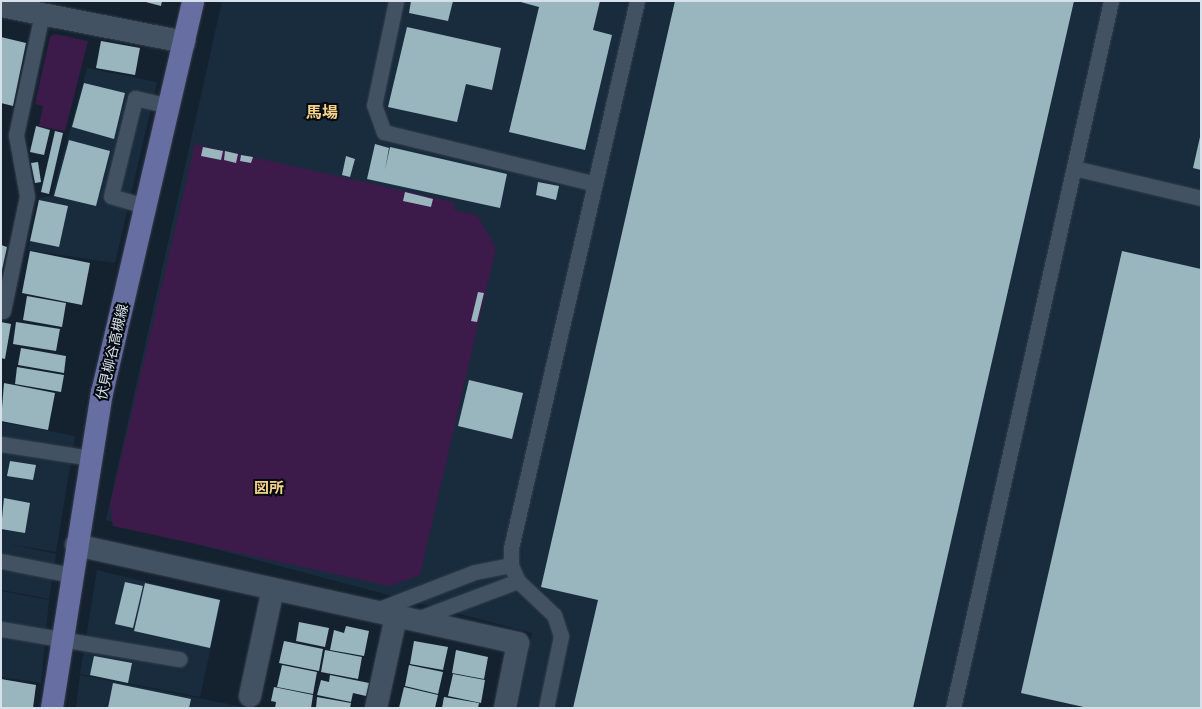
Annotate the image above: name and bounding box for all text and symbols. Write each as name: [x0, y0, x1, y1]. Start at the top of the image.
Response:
district label: 馬場: [306, 102, 338, 122]
street label: 伏見柳谷高槻線: [93, 302, 131, 402]
district label: 図所: [254, 479, 284, 497]

